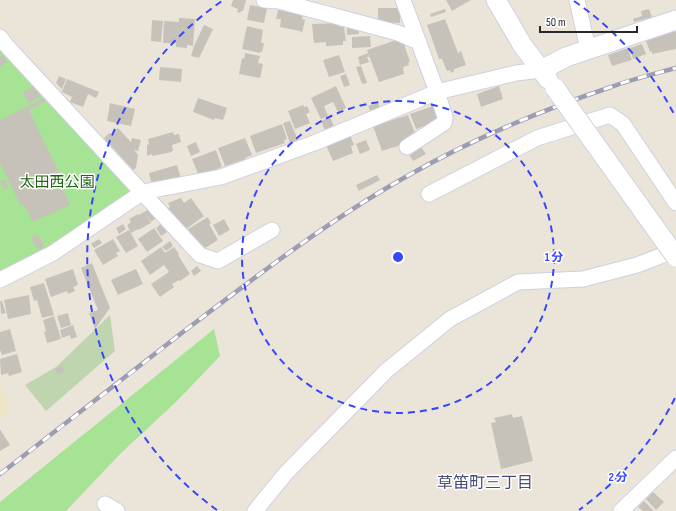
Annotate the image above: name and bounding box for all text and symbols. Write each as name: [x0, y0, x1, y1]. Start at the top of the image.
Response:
scale bar: [540, 8, 637, 34]
text: 50 m: [546, 15, 566, 30]
park label: 太田西公園: [19, 173, 95, 192]
centre of rings: [391, 250, 405, 264]
text: 1 分: [545, 250, 563, 265]
text: 2 分: [608, 470, 628, 485]
district label: 草笛町三丁目: [437, 474, 533, 493]

